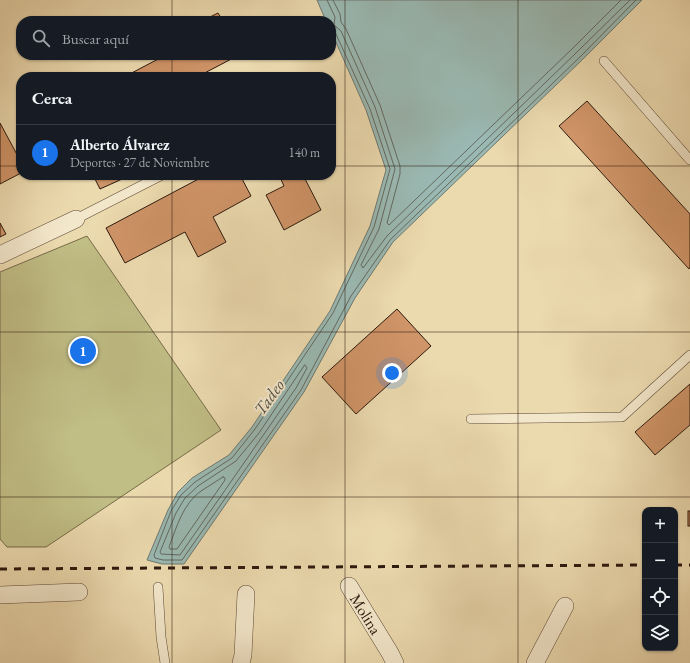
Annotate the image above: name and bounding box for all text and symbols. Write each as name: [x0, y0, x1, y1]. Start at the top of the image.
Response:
search box: [16, 16, 336, 60]
icon: search: [30, 27, 52, 49]
text: Buscar aquí: [62, 29, 129, 48]
text: Cerca: [32, 87, 72, 109]
text: Alberto Álvarez: [70, 135, 170, 154]
text: 1: [42, 144, 48, 161]
text: 140 m: [289, 144, 320, 161]
text: Deportes · 27 de Noviembre: [70, 154, 210, 171]
pin: 1: [70, 336, 96, 366]
your location: [382, 363, 402, 383]
water label: Tadeo: [249, 374, 290, 419]
map controls: [642, 507, 678, 651]
button: +: [642, 507, 678, 543]
button: −: [642, 543, 678, 579]
button: locate: [642, 579, 678, 615]
street label: Molina: [345, 590, 387, 639]
button: layers: [642, 615, 678, 651]

